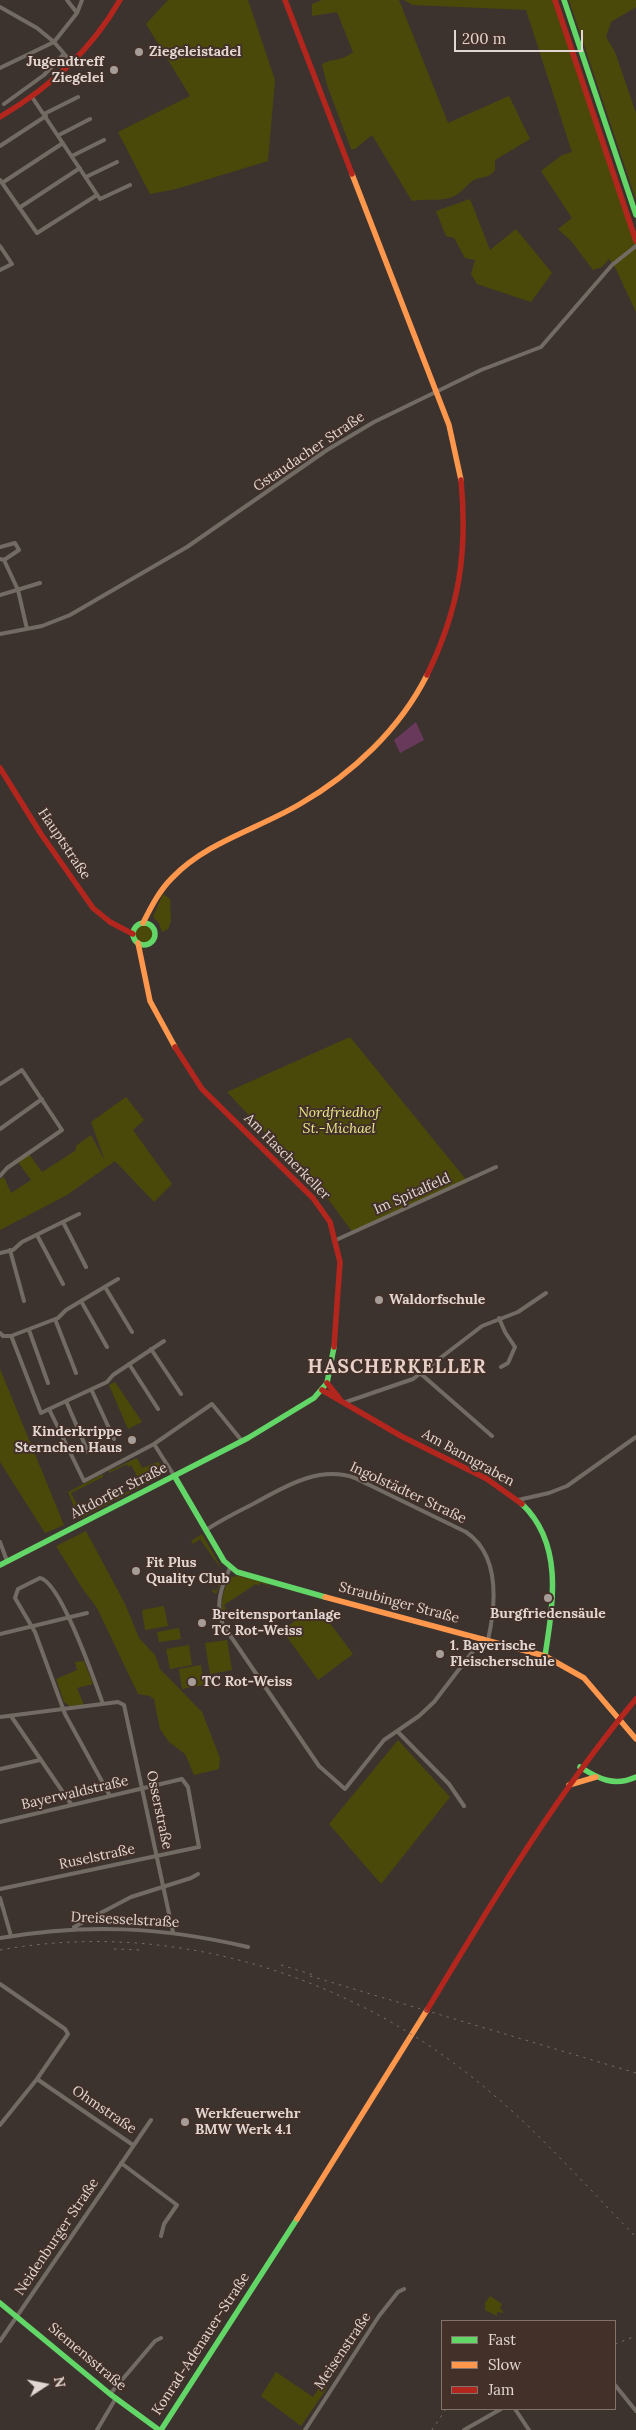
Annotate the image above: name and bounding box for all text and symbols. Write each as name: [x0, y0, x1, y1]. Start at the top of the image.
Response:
scale bar: [456, 20, 585, 52]
text: 200 m: [462, 29, 506, 48]
place label: Ziegeleistadel: [149, 44, 241, 60]
marker: Ziegeleistadel: [133, 46, 145, 58]
place label: Jugendtreff Ziegelei: [27, 54, 104, 86]
marker: Jugendtreff Ziegelei: [108, 64, 120, 76]
street label: Gstaudacher Straße: [250, 409, 368, 495]
street label: Hauptstraße: [34, 805, 94, 883]
park label: Nordfriedhof St.-Michael: [298, 1105, 380, 1138]
street label: Am Hascherkeller: [240, 1110, 334, 1204]
street label: Im Spitalfeld: [371, 1170, 453, 1218]
place label: Waldorfschule: [389, 1292, 485, 1308]
marker: Waldorfschule: [373, 1294, 385, 1306]
district label: HASCHERKELLER: [306, 1357, 488, 1379]
place label: Kinderkrippe Sternchen Haus: [15, 1424, 122, 1456]
street label: Am Banngraben: [419, 1426, 517, 1490]
marker: Kinderkrippe Sternchen Haus: [126, 1434, 138, 1446]
street label: Altdorfer Straße: [68, 1459, 170, 1523]
street label: Ingolstädter Straße: [347, 1459, 469, 1527]
place label: Fit Plus Quality Club: [146, 1555, 230, 1588]
marker: Fit Plus Quality Club: [130, 1565, 142, 1577]
street label: Straubinger Straße: [337, 1579, 461, 1627]
marker: Burgfriedensäule: [542, 1592, 554, 1604]
place label: Burgfriedensäule: [490, 1606, 606, 1622]
place label: Breitensportanlage TC Rot-Weiss: [212, 1607, 341, 1640]
marker: Breitensportanlage TC Rot-Weiss: [196, 1617, 208, 1629]
place label: 1. Bayerische Fleischerschule: [450, 1638, 555, 1670]
marker: 1. Bayerische Fleischerschule: [434, 1648, 446, 1660]
place label: TC Rot-Weiss: [202, 1674, 292, 1690]
marker: TC Rot-Weiss: [186, 1676, 198, 1688]
street label: Osserstraße: [142, 1769, 176, 1851]
street label: Bayerwaldstraße: [20, 1773, 130, 1813]
street label: Ruselstraße: [57, 1841, 137, 1873]
street label: Dreisesselstraße: [70, 1909, 180, 1931]
street label: Ohmstraße: [69, 2082, 139, 2138]
place label: Werkfeuerwehr BMW Werk 4.1: [195, 2106, 301, 2138]
marker: Werkfeuerwehr BMW Werk 4.1: [179, 2116, 191, 2128]
street label: Neidenburger Straße: [12, 2175, 102, 2299]
street label: Konrad-Adenauer-Straße: [149, 2270, 253, 2418]
street label: Meisenstraße: [311, 2309, 375, 2393]
street label: Siemensstraße: [45, 2319, 129, 2395]
legend: [441, 2320, 616, 2410]
text: Fast: [488, 2330, 516, 2349]
text: Slow: [488, 2355, 521, 2374]
north arrow: [20, 2360, 70, 2410]
text: N: [50, 2375, 70, 2389]
text: Jam: [488, 2380, 515, 2399]

